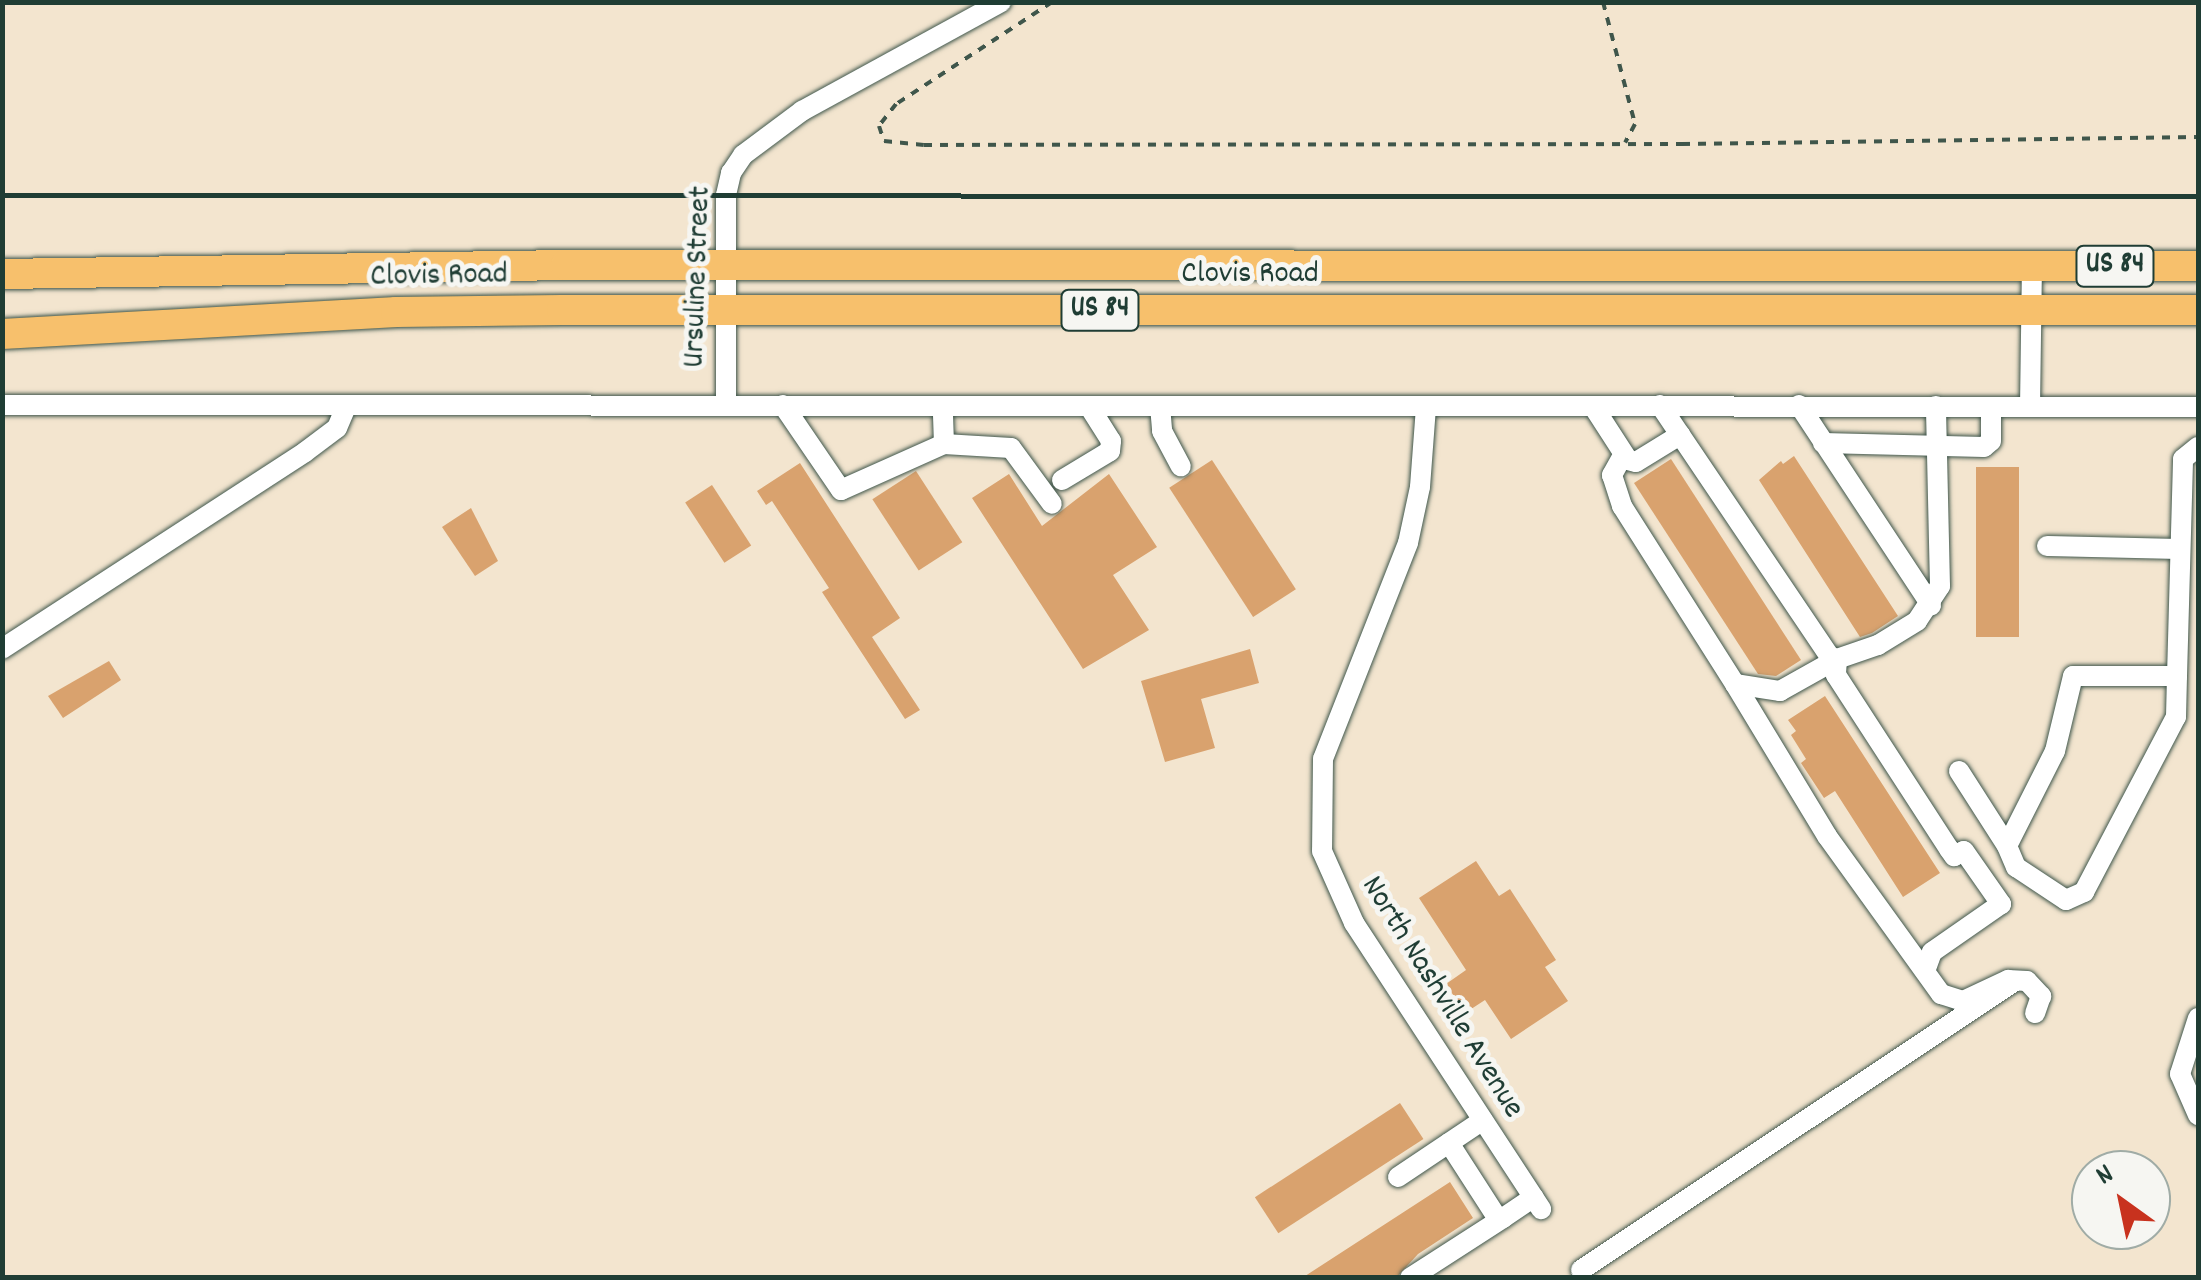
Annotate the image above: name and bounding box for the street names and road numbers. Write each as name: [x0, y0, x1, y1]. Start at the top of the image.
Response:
street label: Ursuline Street: [677, 185, 721, 369]
road number: US 84: [2075, 241, 2155, 291]
street label: Clovis Road: [1181, 256, 1319, 294]
street label: Clovis Road: [370, 257, 508, 297]
road number: US 84: [1060, 285, 1140, 335]
street label: North Nashville Avenue: [1351, 870, 1531, 1126]

